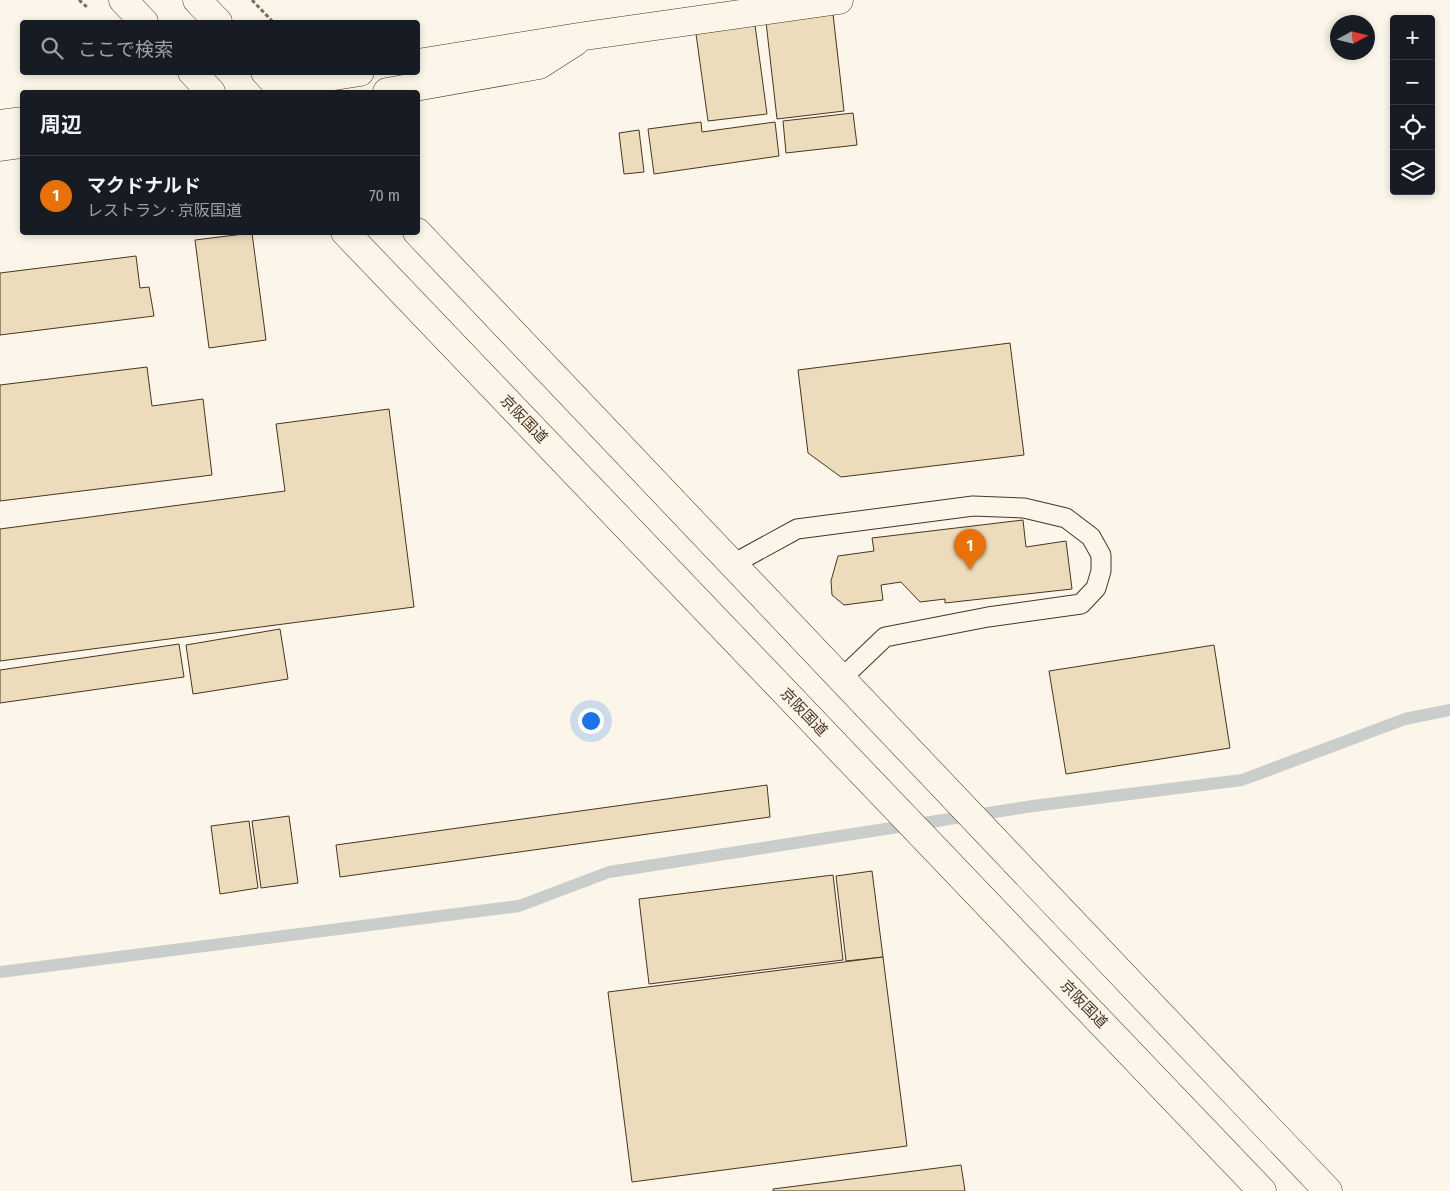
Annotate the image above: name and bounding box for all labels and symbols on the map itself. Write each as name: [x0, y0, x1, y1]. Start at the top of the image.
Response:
north arrow: [1330, 15, 1375, 60]
street label: 京阪国道: [497, 391, 551, 447]
pin: 1: [954, 529, 986, 570]
street label: 京阪国道: [777, 684, 831, 740]
your location: [578, 708, 604, 734]
street label: 京阪国道: [1057, 976, 1111, 1032]

